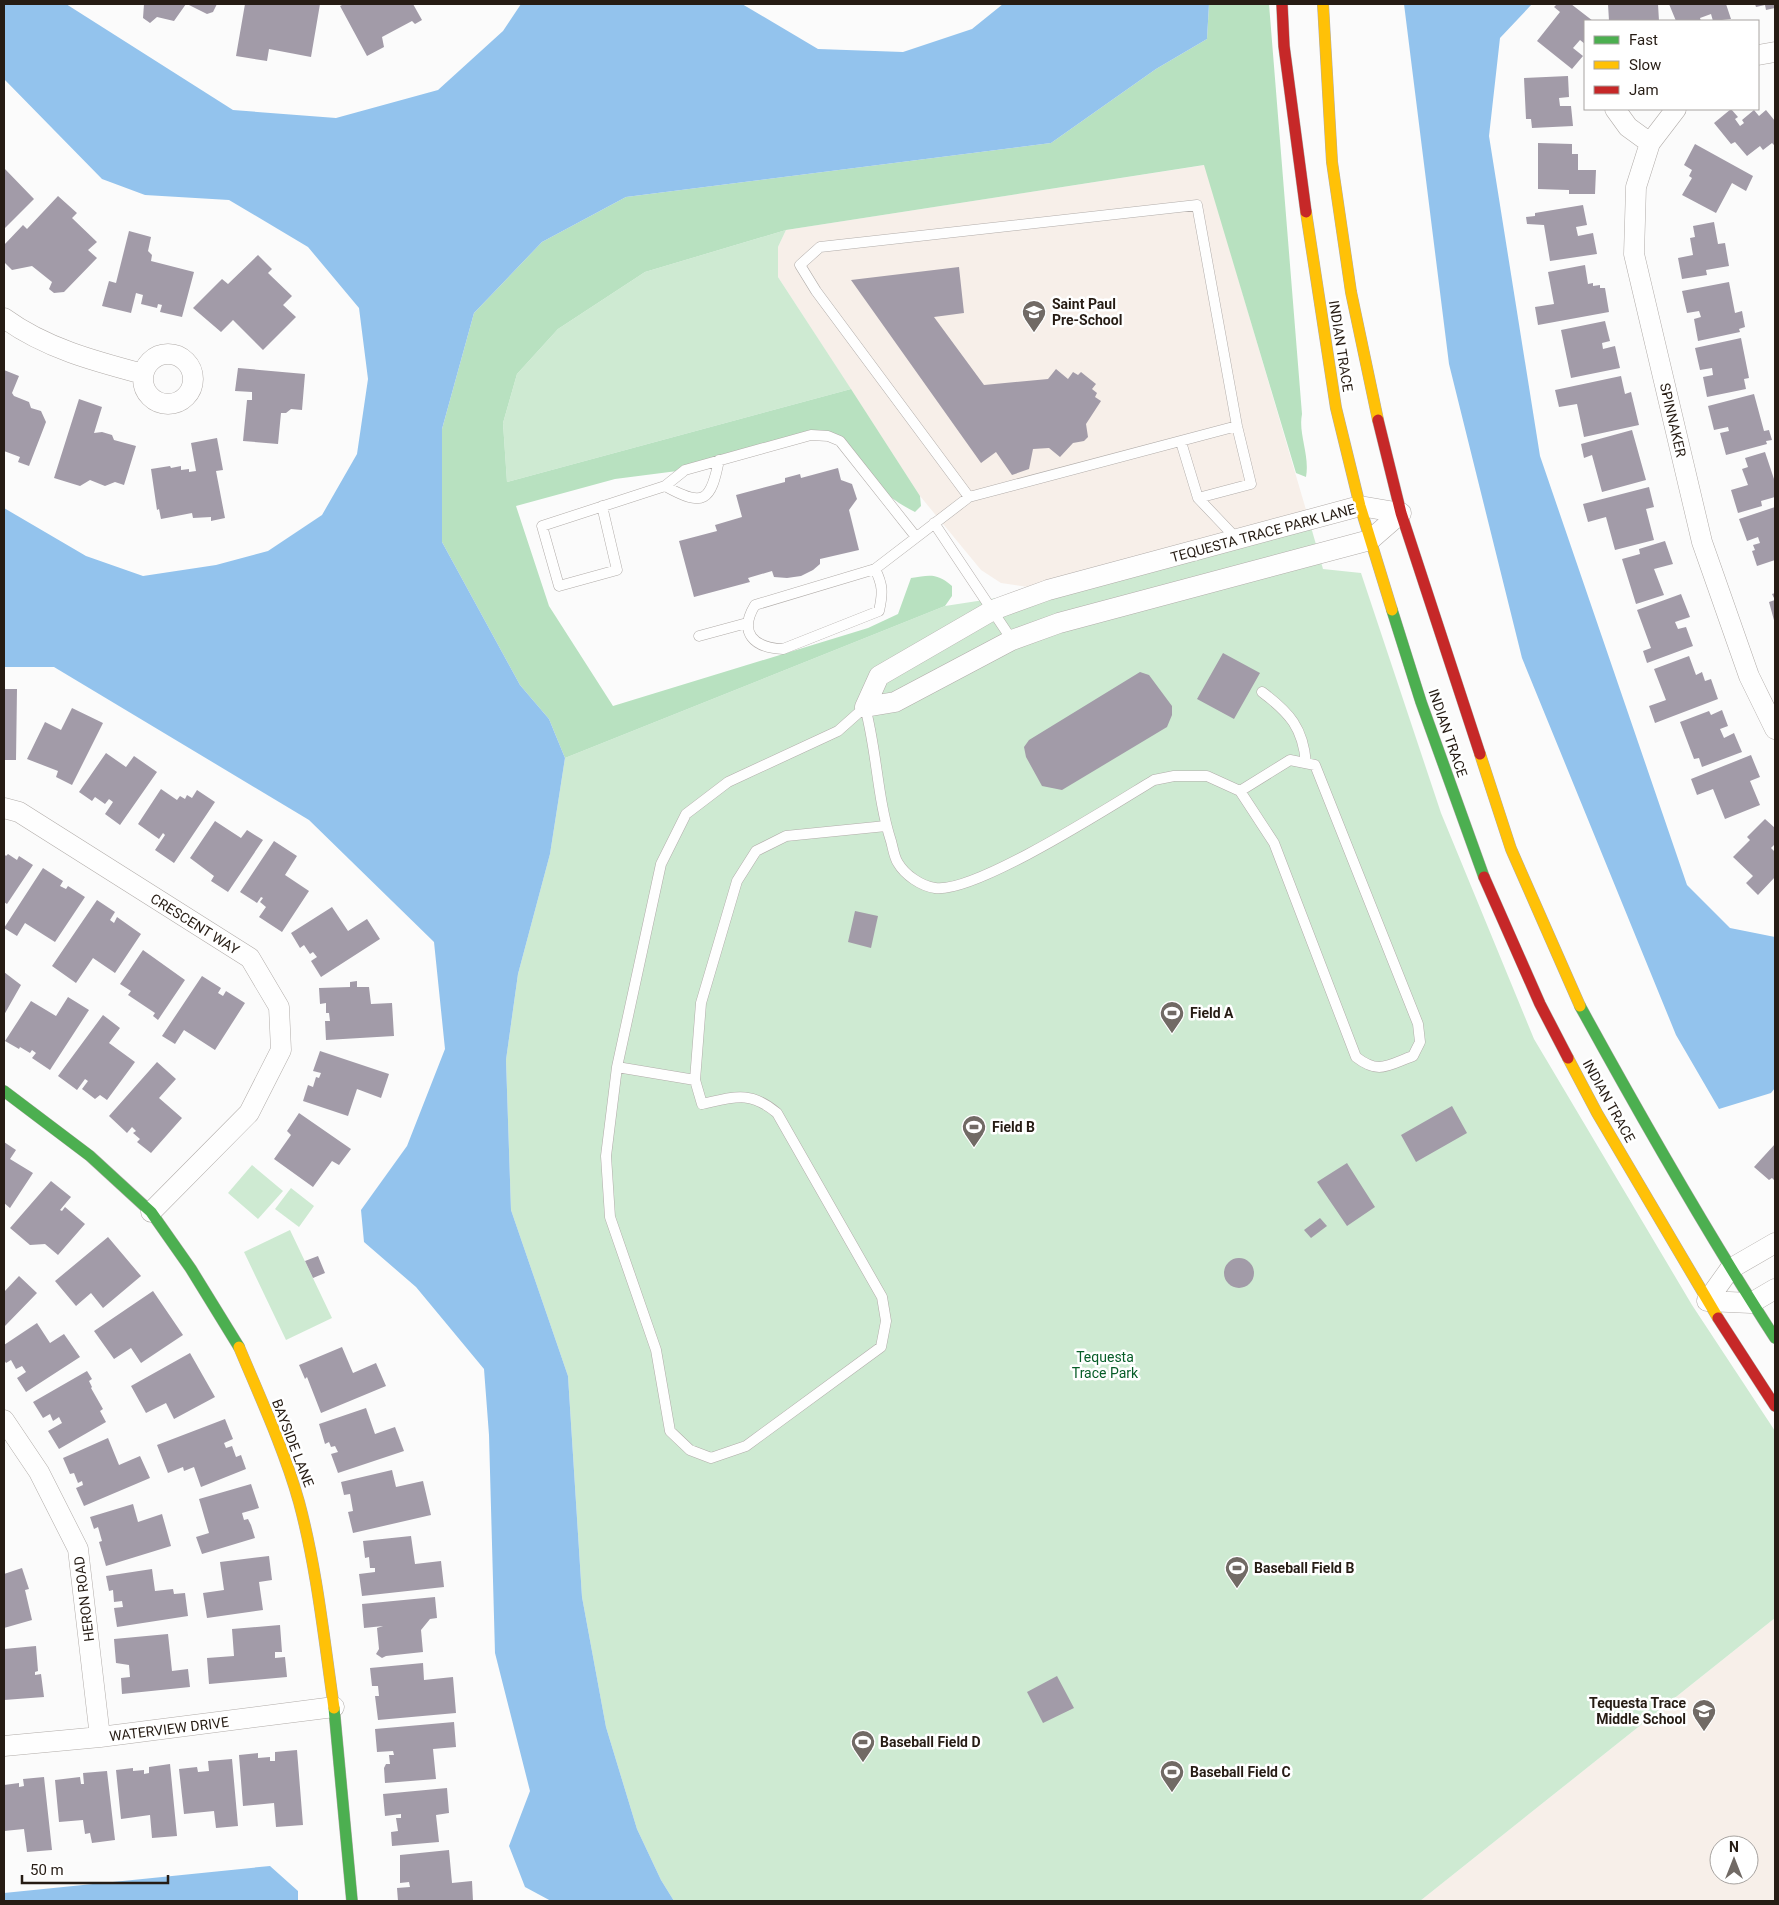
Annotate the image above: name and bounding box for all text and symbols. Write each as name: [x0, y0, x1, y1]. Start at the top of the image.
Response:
legend: [1584, 20, 1759, 110]
text: Fast: [1629, 31, 1658, 49]
text: Slow: [1629, 56, 1661, 74]
text: Jam: [1629, 81, 1659, 99]
place label: Saint Paul Pre-School: [1052, 296, 1122, 328]
school or university icon: Saint Paul Pre-School: [1021, 299, 1047, 333]
street label: INDIAN TRACE: [1326, 299, 1356, 393]
street label: SPINNAKER: [1657, 381, 1689, 459]
street label: TEQUESTA TRACE PARK LANE: [1169, 501, 1357, 565]
street label: INDIAN TRACE: [1425, 687, 1471, 779]
street label: CRESCENT WAY: [148, 890, 243, 958]
sports icon: Field A: [1159, 1000, 1185, 1034]
place label: Field A: [1190, 1005, 1234, 1021]
street label: INDIAN TRACE: [1580, 1057, 1638, 1145]
sports icon: Field B: [961, 1114, 987, 1148]
place label: Field B: [992, 1119, 1035, 1135]
park label: Tequesta Trace Park: [1072, 1349, 1139, 1381]
street label: BAYSIDE LANE: [269, 1397, 317, 1489]
street label: HERON ROAD: [71, 1555, 97, 1643]
sports icon: Baseball Field B: [1224, 1555, 1250, 1589]
place label: Baseball Field B: [1254, 1560, 1354, 1576]
place label: Tequesta Trace Middle School: [1589, 1695, 1686, 1727]
school or university icon: Tequesta Trace Middle School: [1691, 1698, 1717, 1732]
street label: WATERVIEW DRIVE: [108, 1714, 230, 1744]
sports icon: Baseball Field D: [850, 1729, 876, 1763]
place label: Baseball Field D: [880, 1734, 981, 1750]
sports icon: Baseball Field C: [1159, 1759, 1185, 1793]
place label: Baseball Field C: [1190, 1764, 1291, 1780]
north arrow: [1709, 1835, 1759, 1885]
text: N: [1729, 1839, 1739, 1855]
scale bar: [22, 1852, 169, 1884]
text: 50 m: [30, 1861, 64, 1879]

